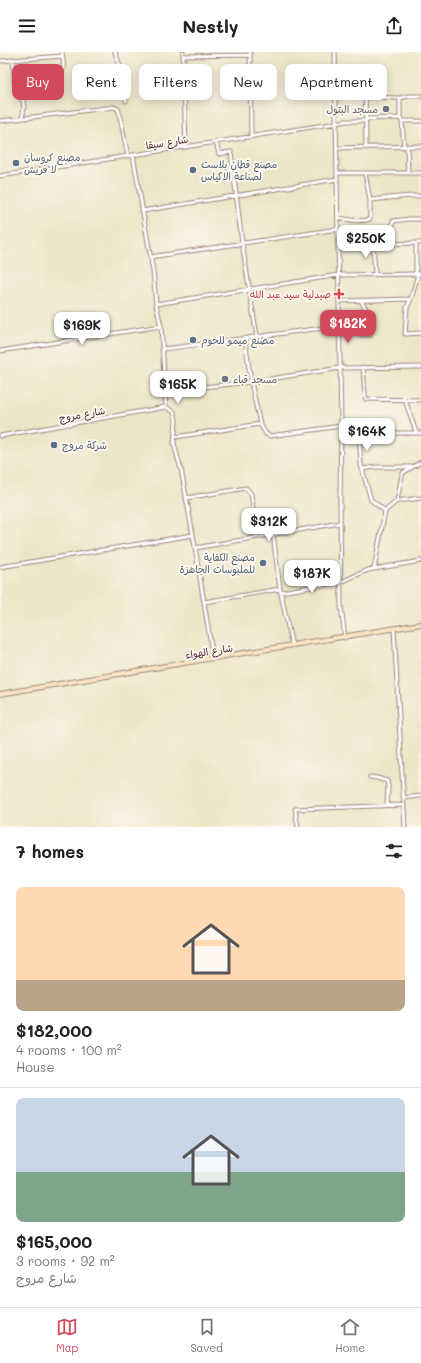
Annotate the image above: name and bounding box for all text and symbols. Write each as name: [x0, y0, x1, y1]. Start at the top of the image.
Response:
text: Nestly: [182, 14, 239, 38]
icon: menu: [16, 15, 38, 37]
icon: share: [383, 15, 405, 37]
chip: Buy: [12, 64, 64, 100]
chip: Rent: [72, 64, 131, 100]
chip: Filters: [139, 64, 212, 100]
chip: New: [220, 64, 277, 100]
chip: Apartment: [285, 64, 387, 100]
place label: مسجد البتول: [327, 102, 378, 116]
marker: مسجد البتول: [381, 104, 391, 114]
street label: شارع سيقا: [145, 132, 190, 153]
place label: مصنع كروسان لا فريش: [24, 150, 81, 176]
place label: مصنع قطان بلاست لصناعة الاكياس: [201, 157, 277, 183]
marker: مصنع كروسان لا فريش: [11, 158, 21, 168]
marker: مصنع قطان بلاست لصناعة الاكياس: [188, 165, 198, 175]
pin: $250K: [338, 225, 394, 259]
text: $250K: [346, 229, 386, 246]
place label: صيدلية سيد عبد الله: [250, 287, 331, 301]
marker: صيدلية سيد عبد الله: [334, 289, 344, 299]
pin: $182K: [320, 310, 376, 344]
pin: $169K: [54, 312, 110, 346]
text: $182K: [329, 314, 367, 331]
text: $169K: [63, 316, 101, 333]
place label: مصنع ميمو للحوم: [201, 333, 274, 349]
marker: مصنع ميمو للحوم: [188, 335, 198, 345]
pin: $165K: [150, 371, 206, 405]
place label: مسجد قباء: [233, 372, 277, 386]
marker: مسجد قباء: [220, 374, 230, 384]
text: $165K: [159, 375, 197, 392]
street label: شارع مروج: [58, 403, 107, 426]
pin: $164K: [339, 418, 395, 452]
text: $164K: [348, 422, 386, 439]
place label: شركة مروج: [62, 438, 107, 453]
marker: شركة مروج: [49, 440, 59, 450]
pin: $312K: [241, 508, 297, 542]
text: $312K: [250, 512, 288, 529]
place label: مصنع الكفاية للملبوسات الجاهزة: [180, 550, 255, 577]
marker: مصنع الكفاية للملبوسات الجاهزة: [258, 558, 268, 568]
pin: $187K: [284, 560, 340, 594]
text: $187K: [293, 564, 331, 581]
street label: شارع الهواء: [184, 640, 234, 663]
text: 7 homes: [16, 840, 84, 862]
icon: filters: [383, 840, 405, 862]
icon: home: [175, 913, 247, 985]
text: $182,000: [16, 1019, 92, 1041]
text: 4 rooms · 100 m²: [16, 1041, 122, 1058]
text: House: [16, 1058, 54, 1075]
icon: home: [175, 1124, 247, 1196]
text: $165,000: [16, 1230, 92, 1252]
text: 3 rooms · 92 m²: [16, 1252, 115, 1269]
text: شارع مروج: [16, 1269, 77, 1286]
tab: Map: [56, 1316, 78, 1355]
tab: Saved: [190, 1316, 223, 1355]
tab: Home: [335, 1316, 365, 1355]

